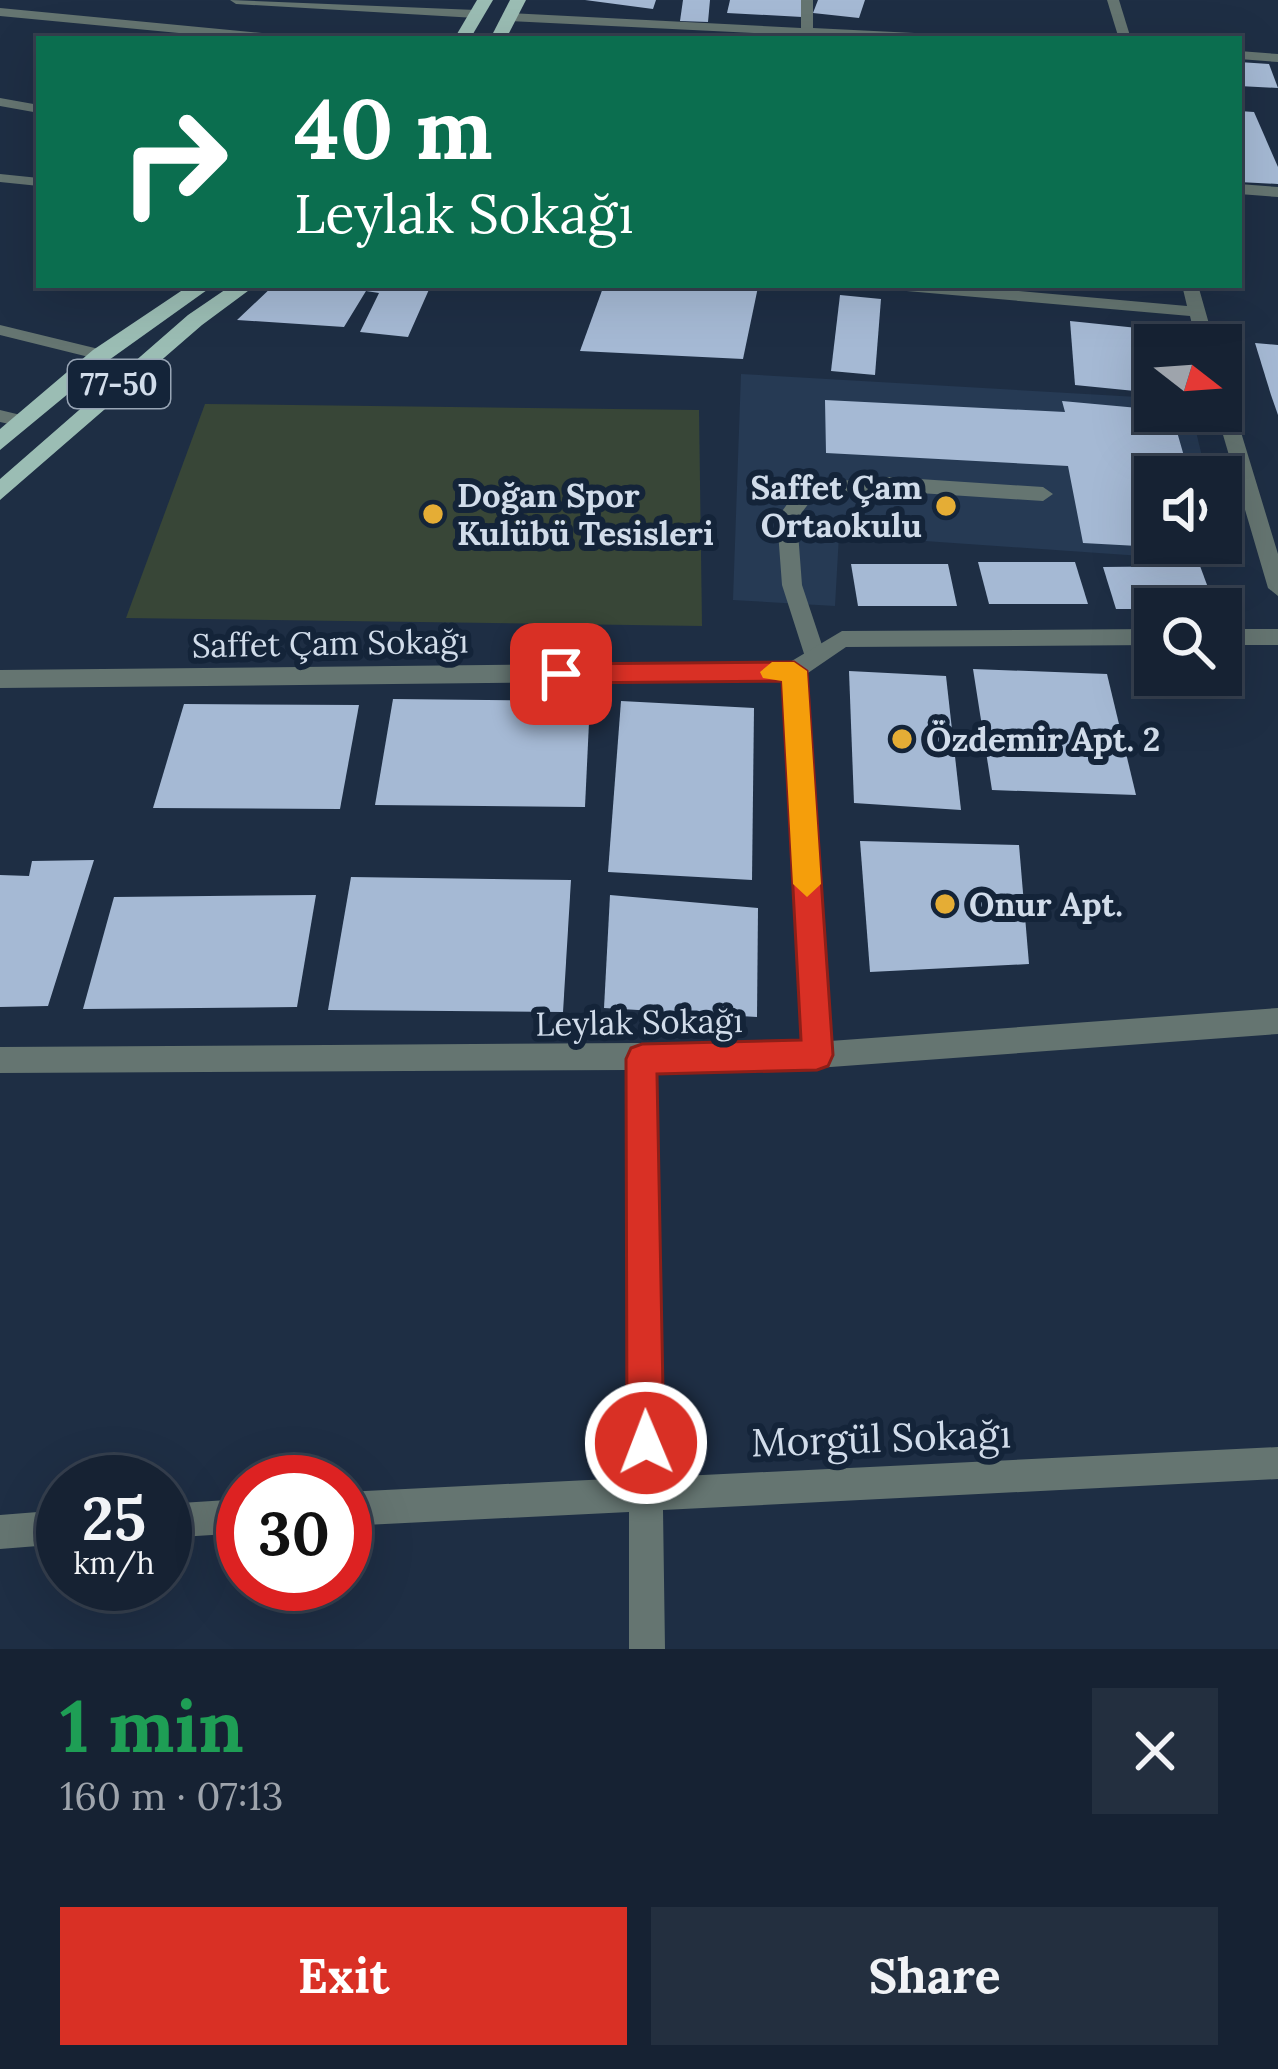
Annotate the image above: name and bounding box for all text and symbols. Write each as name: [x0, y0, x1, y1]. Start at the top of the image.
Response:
text: 40 m: [294, 74, 493, 182]
icon: right: [96, 84, 252, 240]
text: Leylak Sokağı: [294, 179, 634, 248]
north arrow: [1134, 324, 1242, 432]
map controls: [1134, 324, 1242, 696]
road number: 77-50: [68, 360, 170, 408]
button: sound: [1134, 456, 1242, 564]
place label: Saffet Çam Ortaokulu: [750, 466, 922, 546]
place label: Doğan Spor Kulübü Tesisleri: [457, 474, 714, 554]
marker: Saffet Çam Ortaokulu: [933, 493, 959, 519]
marker: Doğan Spor Kulübü Tesisleri: [420, 501, 446, 527]
button: search: [1134, 588, 1242, 696]
street label: Saffet Çam Sokağı: [191, 620, 469, 666]
pin: [510, 623, 612, 725]
icon: arrive: [528, 641, 594, 707]
place label: Özdemir Apt. 2: [926, 718, 1160, 760]
marker: Özdemir Apt. 2: [889, 726, 915, 752]
place label: Onur Apt.: [969, 883, 1123, 925]
marker: Onur Apt.: [932, 891, 958, 917]
street label: Leylak Sokağı: [535, 999, 743, 1045]
position arrow: [583, 1380, 709, 1506]
street label: Morgül Sokağı: [750, 1408, 1012, 1468]
speed limit sign: 30: [216, 1455, 372, 1611]
text: 25: [82, 1480, 146, 1556]
text: km/h: [73, 1544, 155, 1582]
text: 1 min: [60, 1680, 244, 1772]
button: close: [1092, 1688, 1218, 1814]
text: 160 m · 07:13: [60, 1771, 283, 1821]
button: Exit: [60, 1907, 627, 2045]
button: Share: [651, 1907, 1218, 2045]

